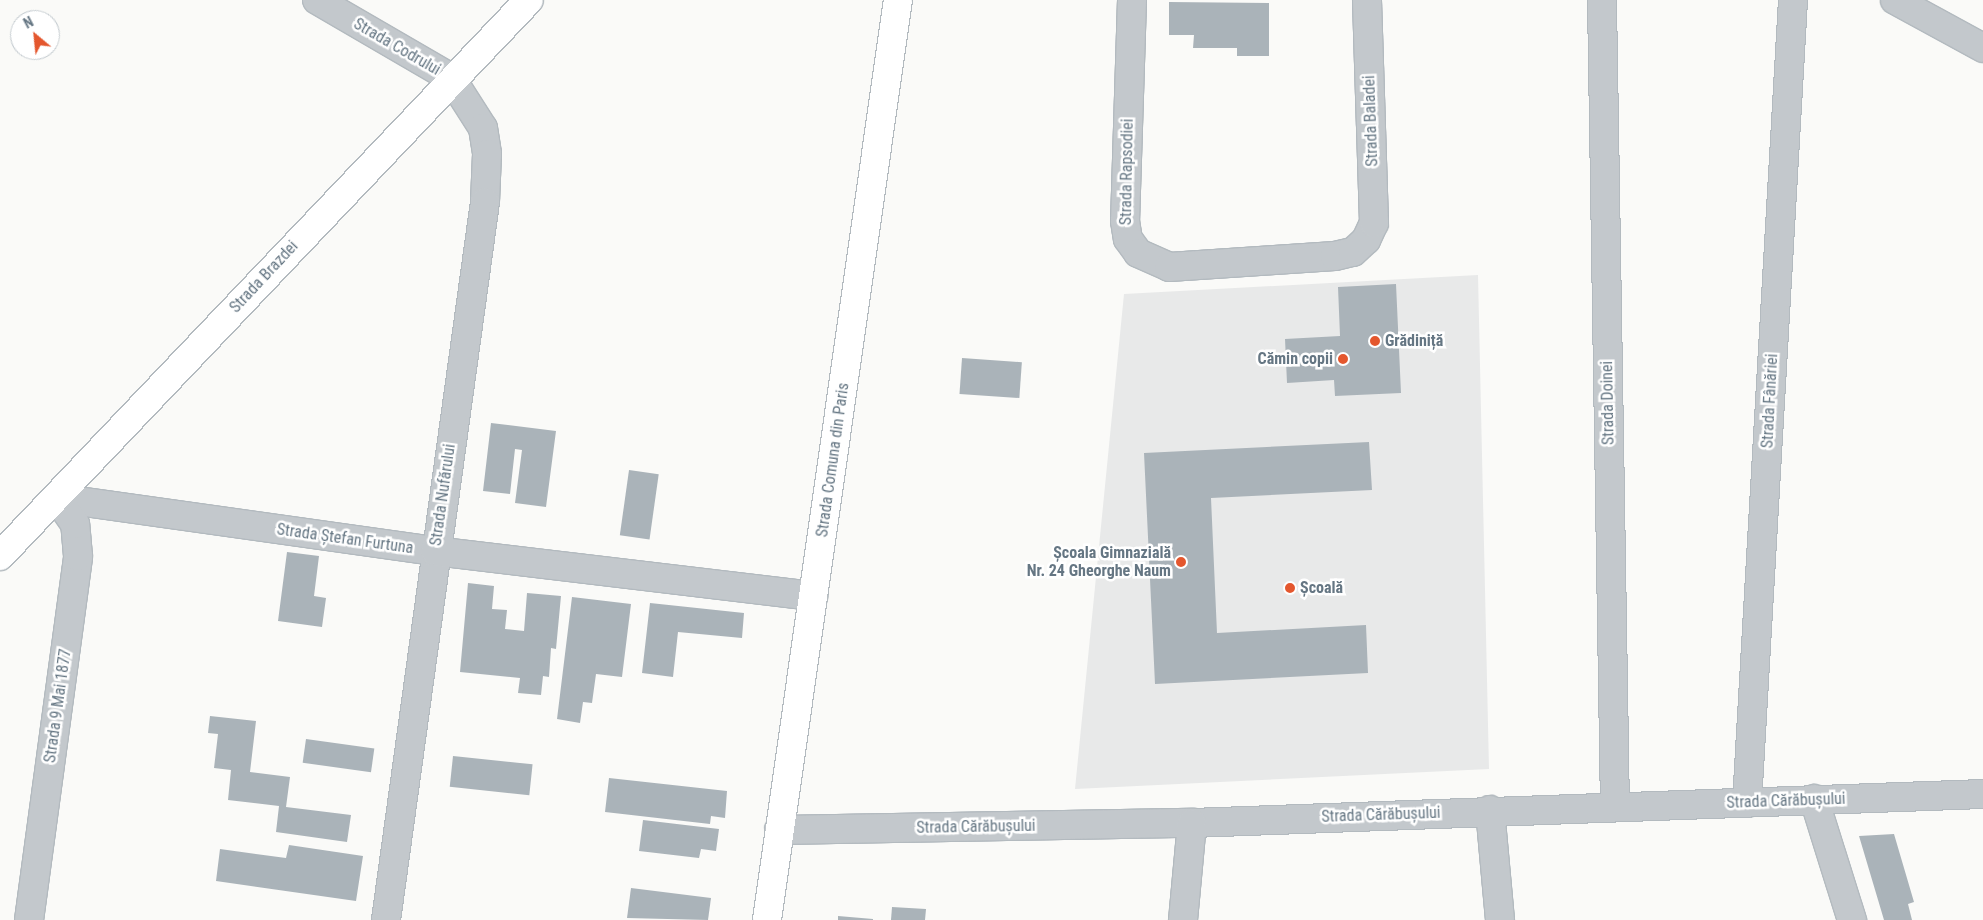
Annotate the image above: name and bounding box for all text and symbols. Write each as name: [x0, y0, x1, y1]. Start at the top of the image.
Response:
north arrow: [10, 10, 60, 60]
text: N: [21, 14, 36, 32]
street label: Strada Codrului: [350, 14, 444, 80]
street label: Strada Baladei: [1360, 75, 1382, 167]
street label: Strada Rapsodiei: [1116, 118, 1138, 226]
street label: Strada Brazdei: [226, 237, 302, 317]
place label: Grădiniță: [1385, 331, 1443, 351]
marker: Grădiniță: [1369, 335, 1381, 347]
place label: Cămin copii: [1258, 349, 1333, 369]
marker: Cămin copii: [1337, 353, 1349, 365]
street label: Strada Fânăriei: [1758, 353, 1782, 449]
street label: Strada Doinei: [1598, 361, 1618, 445]
street label: Strada Comuna din Paris: [813, 382, 853, 538]
street label: Strada Nufărului: [426, 443, 460, 547]
street label: Strada Ștefan Furtuna: [276, 520, 414, 558]
place label: Școala Gimnazială Nr. 24 Gheorghe Naum: [1027, 543, 1171, 581]
marker: Școala Gimnazială Nr. 24 Gheorghe Naum: [1175, 556, 1187, 568]
place label: Școală: [1300, 578, 1343, 598]
marker: Școală: [1284, 582, 1296, 594]
street label: Strada 9 Mai 1877: [41, 648, 75, 764]
street label: Strada Cărăbușului: [1726, 789, 1846, 813]
street label: Strada Cărăbușului: [1321, 803, 1441, 827]
street label: Strada Cărăbușului: [916, 816, 1036, 838]

